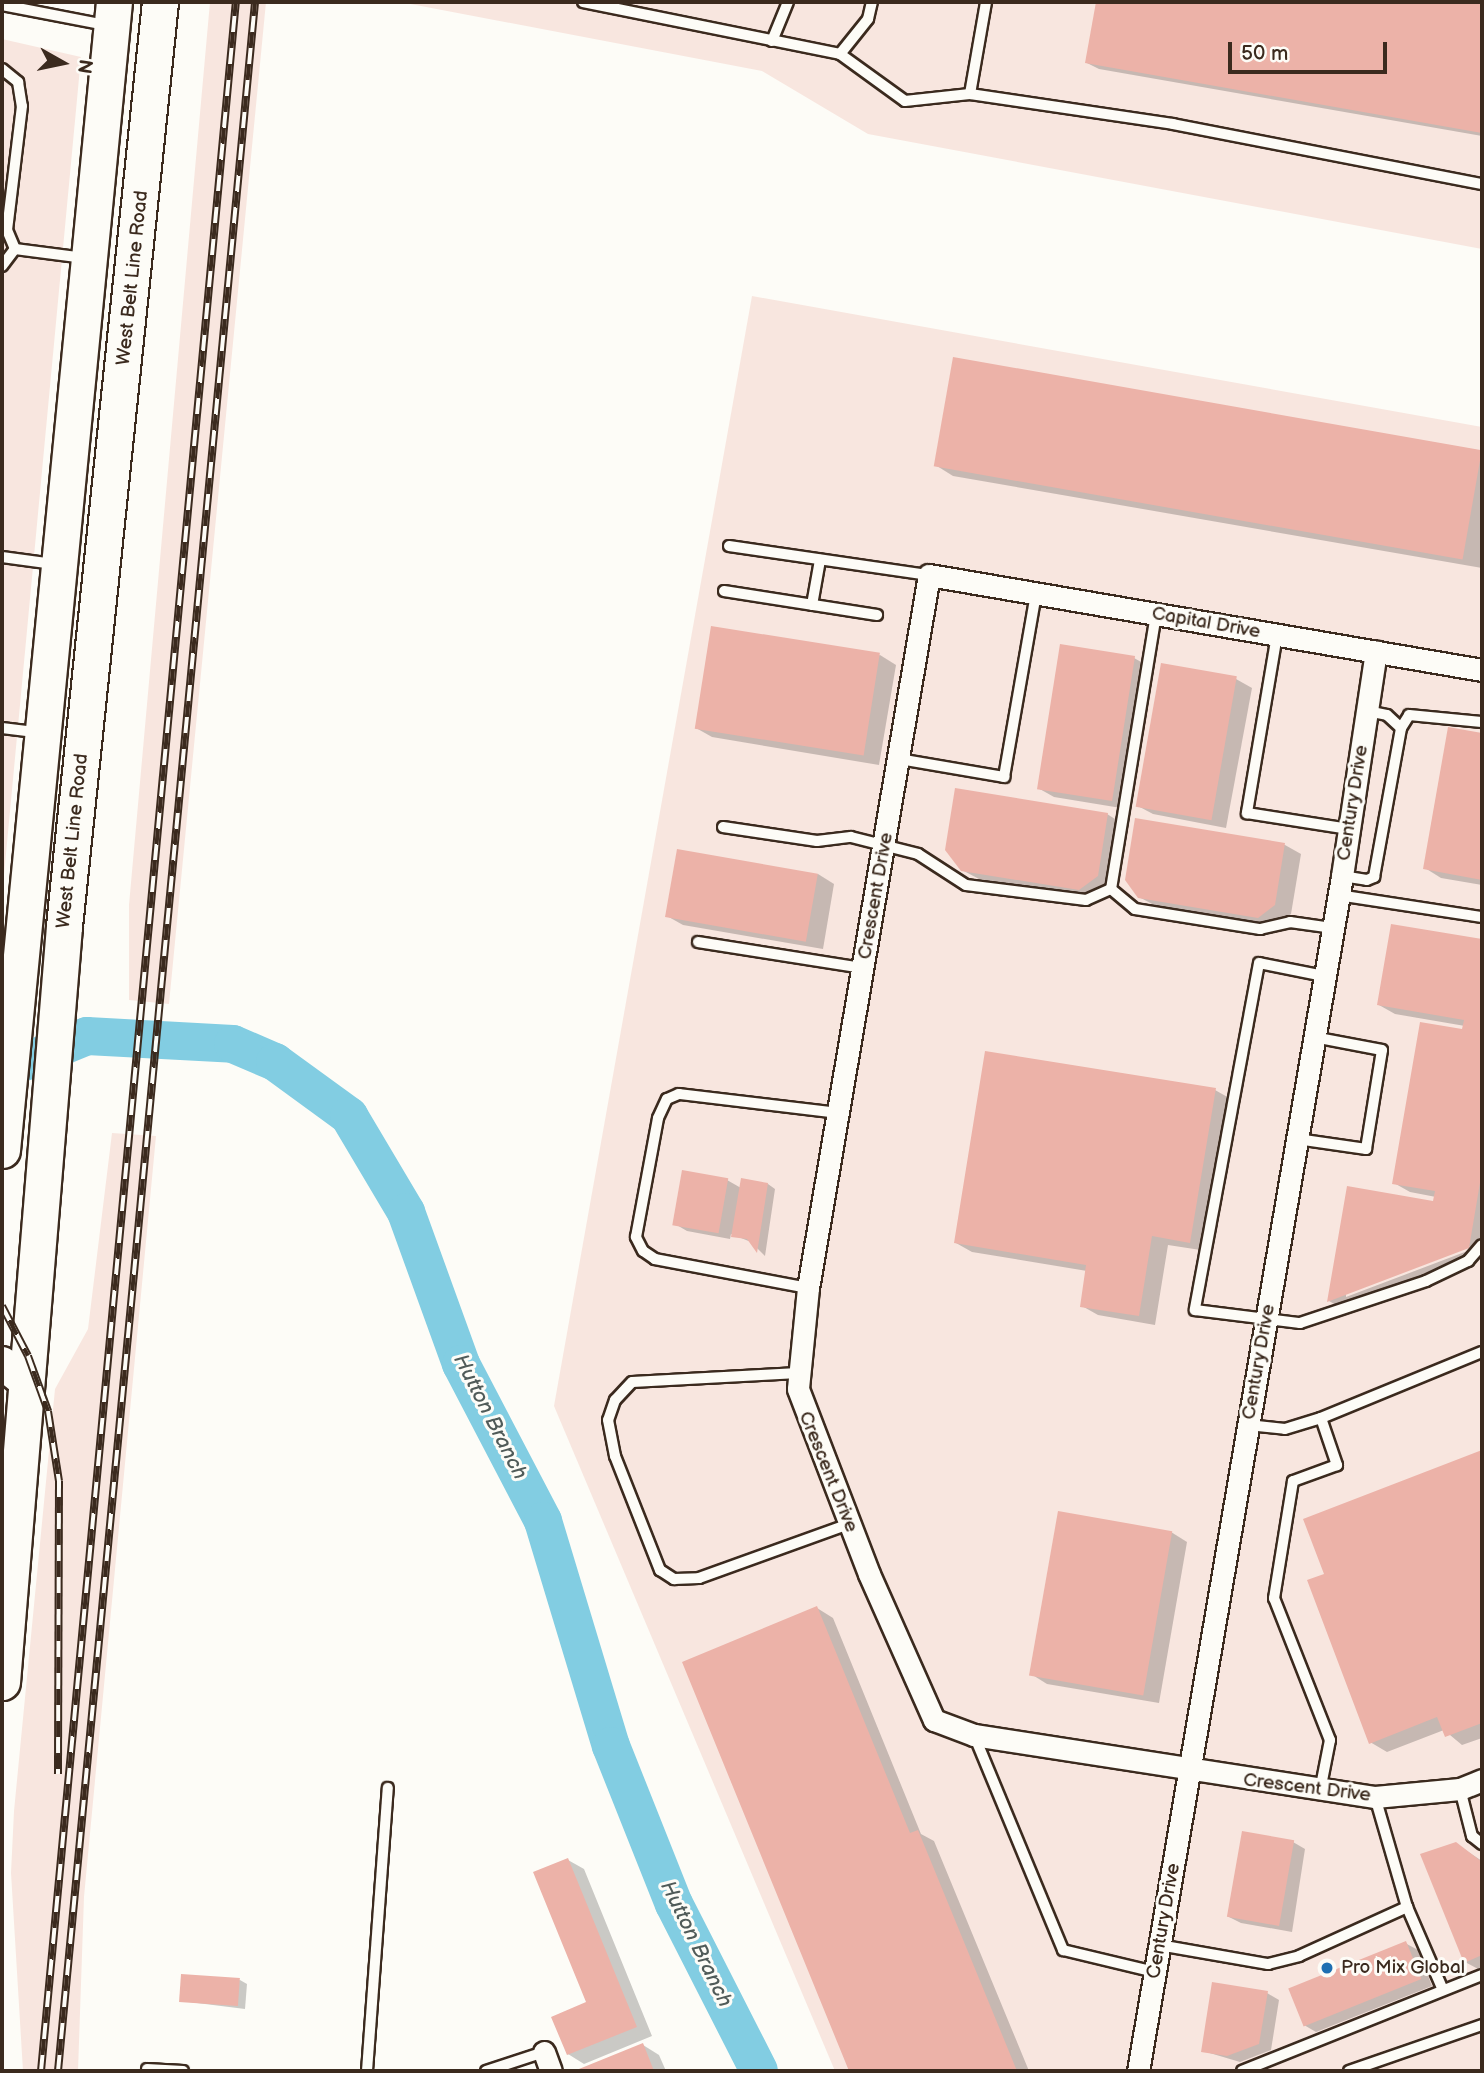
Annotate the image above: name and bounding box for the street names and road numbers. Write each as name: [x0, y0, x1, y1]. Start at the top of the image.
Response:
street label: West Belt Line Road: [112, 189, 154, 367]
street label: Capital Drive: [1150, 602, 1262, 644]
street label: Century Drive: [1333, 743, 1373, 863]
street label: West Belt Line Road: [52, 752, 94, 930]
street label: Crescent Drive: [854, 831, 898, 961]
street label: Century Drive: [1238, 1302, 1280, 1422]
street label: Crescent Drive: [793, 1408, 863, 1536]
street label: Crescent Drive: [1242, 1769, 1372, 1807]
street label: Century Drive: [1143, 1861, 1185, 1981]

